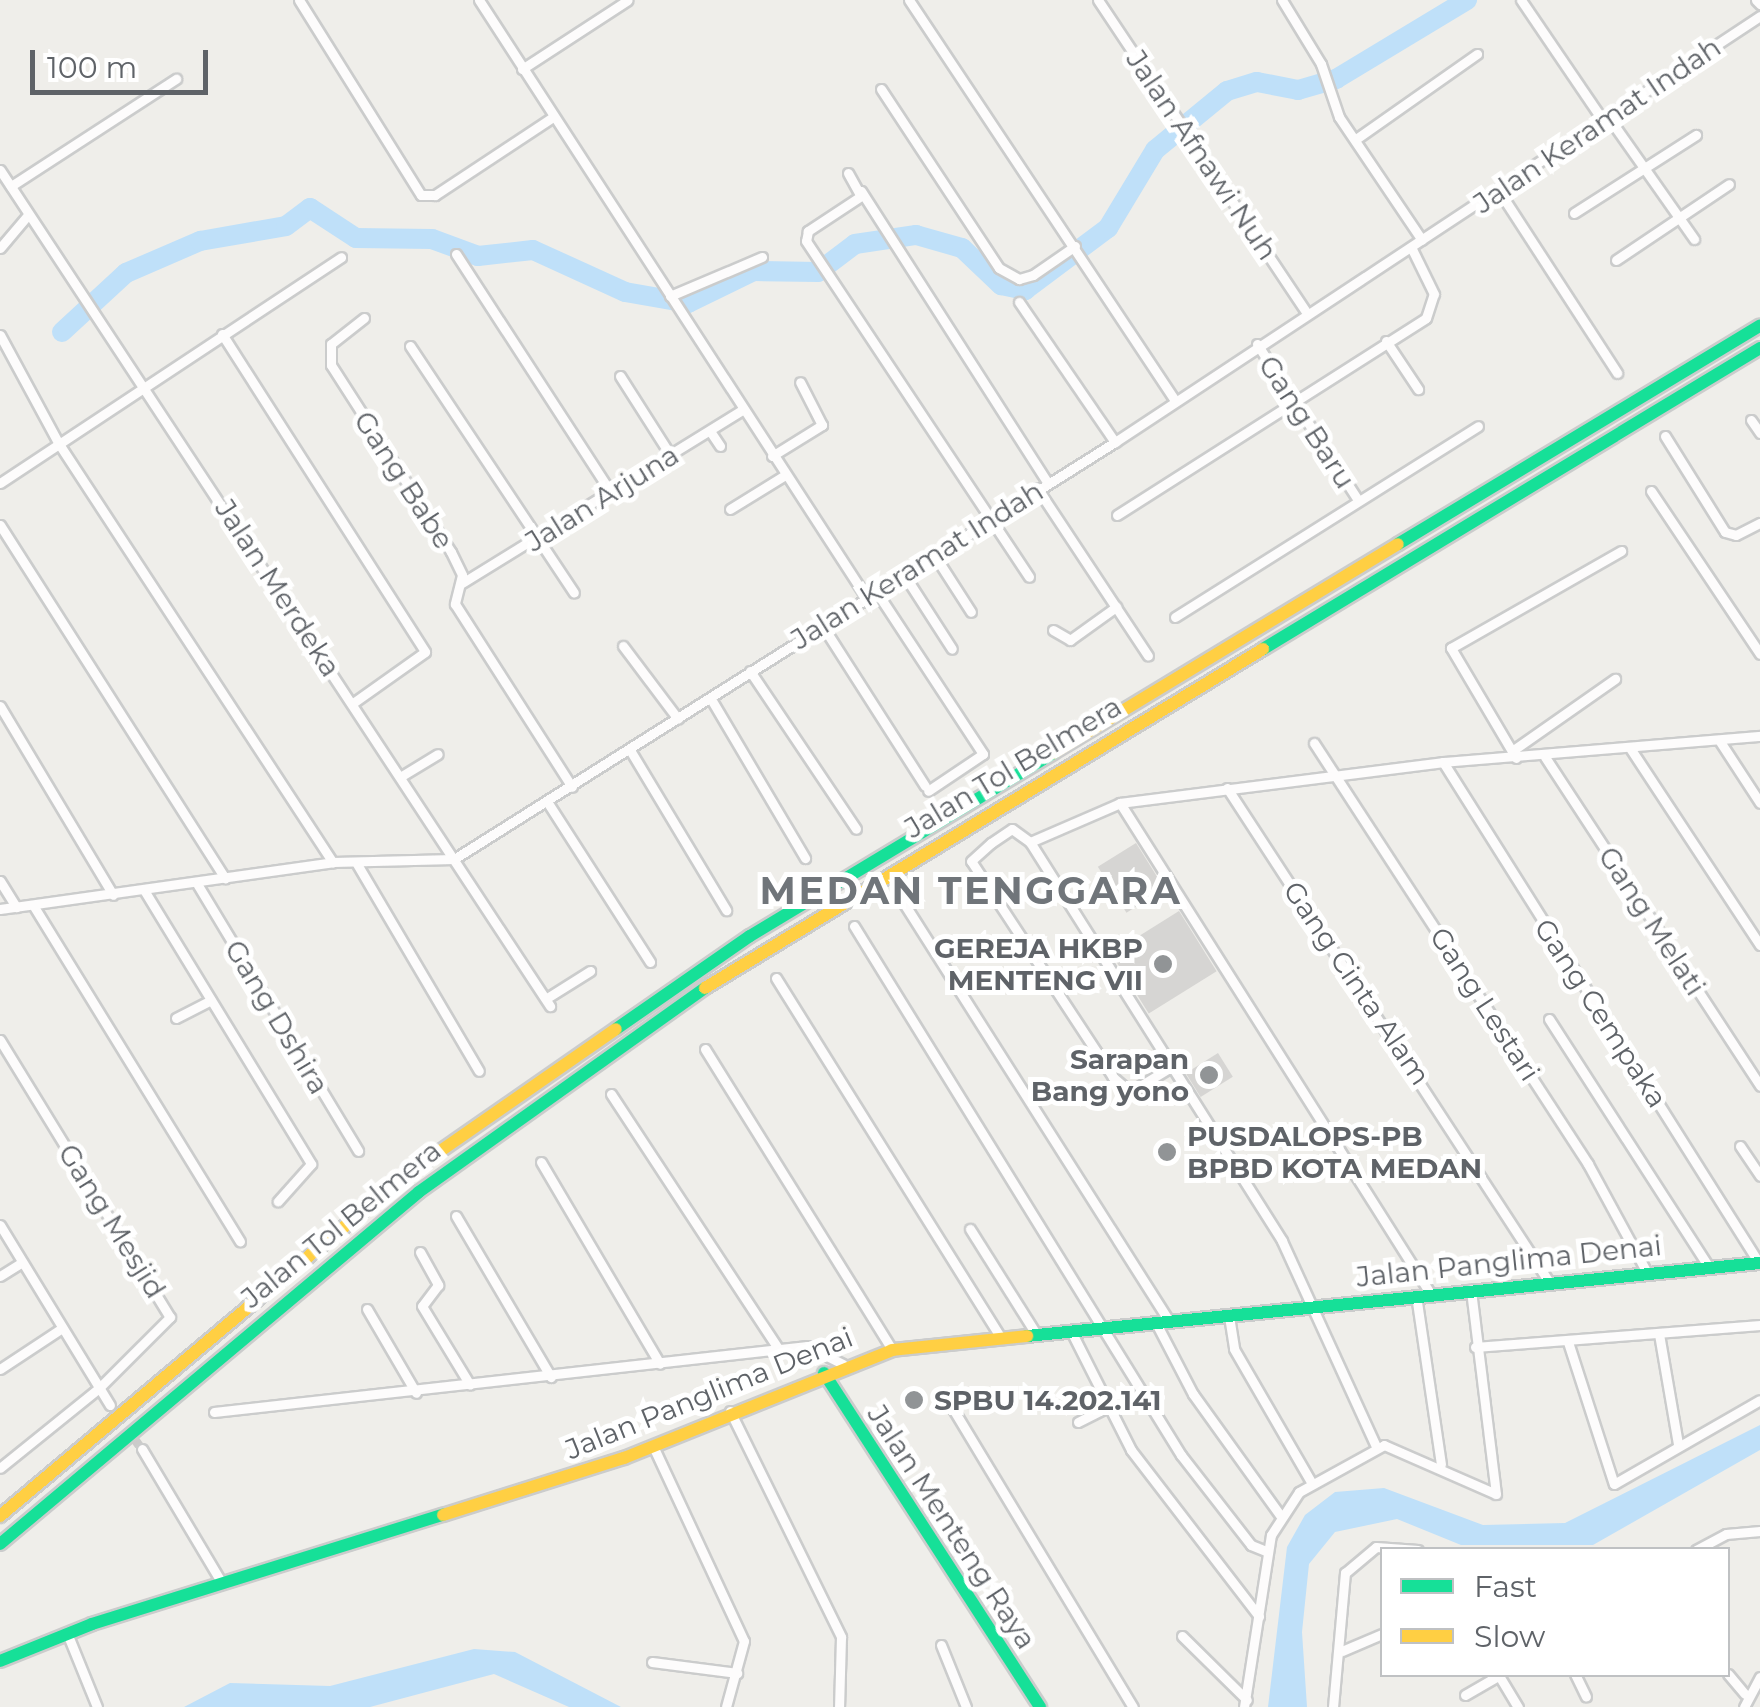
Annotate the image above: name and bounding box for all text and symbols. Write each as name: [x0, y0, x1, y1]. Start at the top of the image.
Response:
scale bar: [35, 30, 212, 92]
street label: Jalan Keramat Indah: [1467, 30, 1727, 220]
street label: Jalan Afnawi Nuh: [1119, 44, 1285, 266]
text: 100 m: [47, 49, 137, 86]
street label: Gang Baru: [1252, 349, 1362, 495]
street label: Gang Babe: [347, 405, 461, 555]
street label: Jalan Arjuna: [519, 438, 685, 558]
street label: Jalan Keramat Indah: [785, 474, 1049, 656]
street label: Jalan Merdeka: [208, 493, 348, 683]
street label: Jalan Tol Belmera: [899, 689, 1127, 845]
street label: Gang Melati: [1592, 840, 1712, 1002]
district label: MEDAN TENGGARA: [760, 868, 1182, 914]
street label: Gang Cinta Alam: [1276, 875, 1438, 1091]
street label: Gang Cempaka: [1528, 913, 1674, 1113]
street label: Gang Lestari: [1423, 921, 1547, 1087]
place label: GEREJA HKBP MENTENG VII: [934, 931, 1143, 997]
street label: Gang Dshira: [218, 934, 336, 1100]
marker: GEREJA HKBP MENTENG VII: [1152, 953, 1174, 975]
place label: Sarapan Bang yono: [1031, 1042, 1189, 1108]
marker: Sarapan Bang yono: [1198, 1064, 1220, 1086]
place label: PUSDALOPS-PB BPBD KOTA MEDAN: [1187, 1119, 1482, 1185]
street label: Jalan Tol Belmera: [235, 1133, 447, 1315]
street label: Gang Mesjid: [51, 1138, 173, 1304]
marker: PUSDALOPS-PB BPBD KOTA MEDAN: [1156, 1141, 1178, 1163]
street label: Jalan Panglima Denai: [1355, 1228, 1663, 1294]
street label: Jalan Panglima Denai: [560, 1320, 858, 1466]
place label: SPBU 14.202.141: [934, 1383, 1162, 1417]
marker: SPBU 14.202.141: [903, 1389, 925, 1411]
street label: Jalan Menteng Raya: [861, 1399, 1043, 1655]
legend: [1380, 1547, 1730, 1677]
text: Fast: [1474, 1568, 1537, 1605]
text: Slow: [1474, 1618, 1545, 1655]

